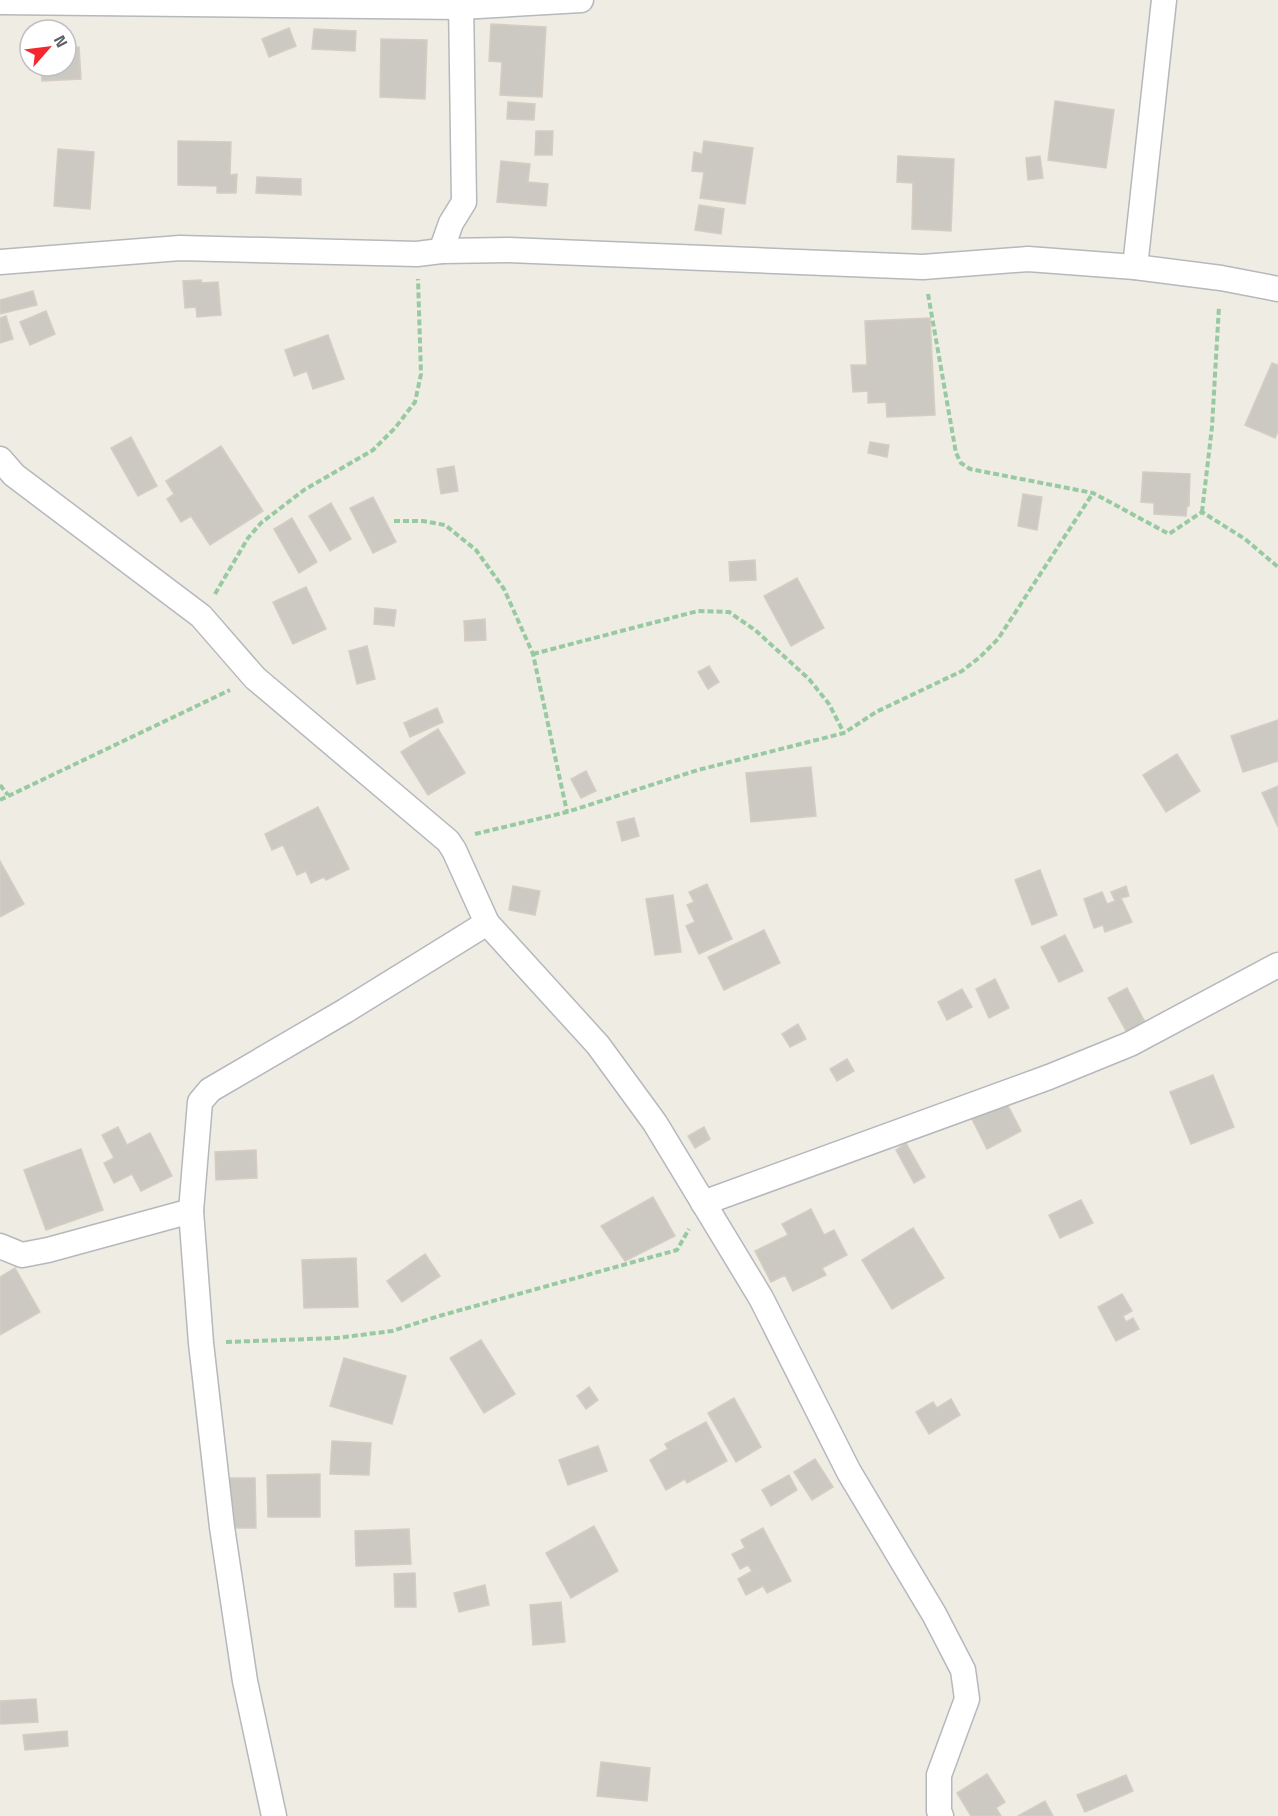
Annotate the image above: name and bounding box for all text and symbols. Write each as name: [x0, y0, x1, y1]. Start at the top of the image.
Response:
north arrow: [18, 18, 78, 78]
text: N: [48, 30, 74, 51]

